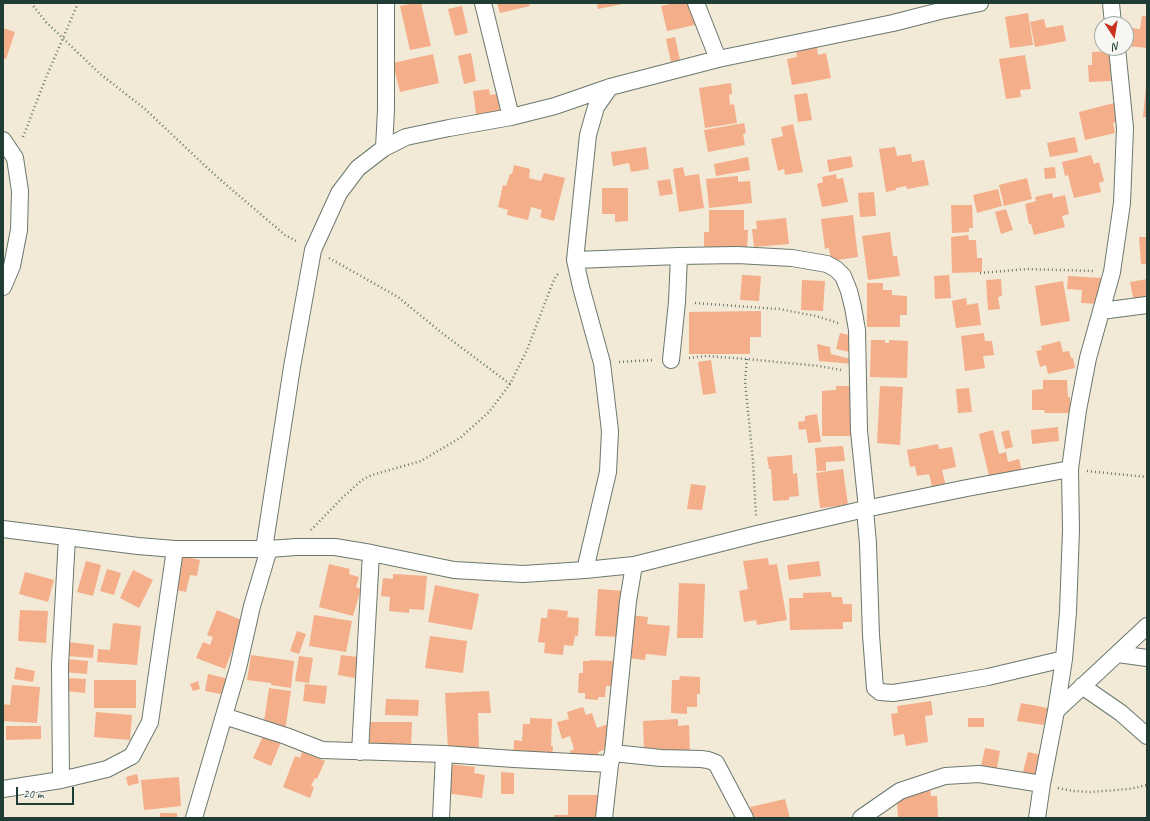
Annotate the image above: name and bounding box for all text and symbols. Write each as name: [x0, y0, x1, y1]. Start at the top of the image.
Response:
north arrow: [1094, 16, 1134, 56]
text: N: [1111, 39, 1121, 54]
scale bar: [18, 779, 76, 805]
text: 20 m: [23, 786, 43, 802]

